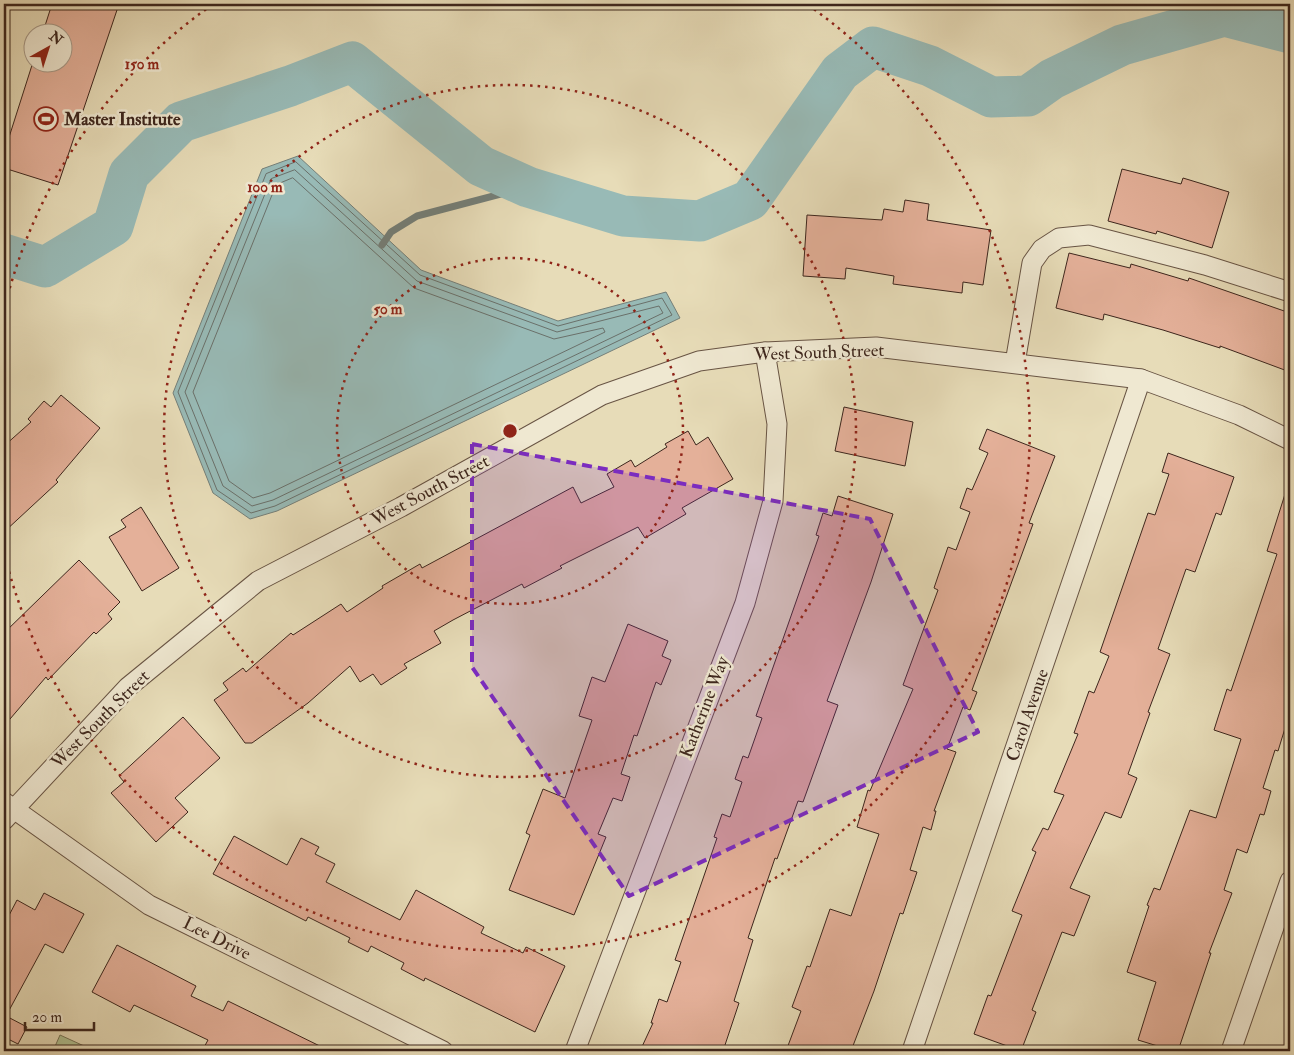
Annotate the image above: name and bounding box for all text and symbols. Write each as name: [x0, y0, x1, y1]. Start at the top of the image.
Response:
north arrow: [22, 22, 72, 72]
text: N: [45, 27, 66, 49]
text: 150 m: [125, 55, 159, 74]
sports icon: Master Institute: [33, 106, 59, 132]
place label: Master Institute: [63, 108, 181, 131]
text: 100 m: [247, 178, 283, 197]
text: 50 m: [374, 300, 403, 319]
street label: West South Street: [752, 339, 885, 366]
centre of rings: [501, 422, 519, 440]
street label: West South Street: [366, 450, 493, 532]
street label: Katherine Way: [675, 652, 735, 761]
street label: West South Street: [45, 665, 155, 774]
street label: Carol Avenue: [1001, 665, 1054, 764]
street label: Lee Drive: [179, 912, 255, 965]
scale bar: [25, 1000, 94, 1032]
text: 20 m: [32, 1008, 62, 1027]

